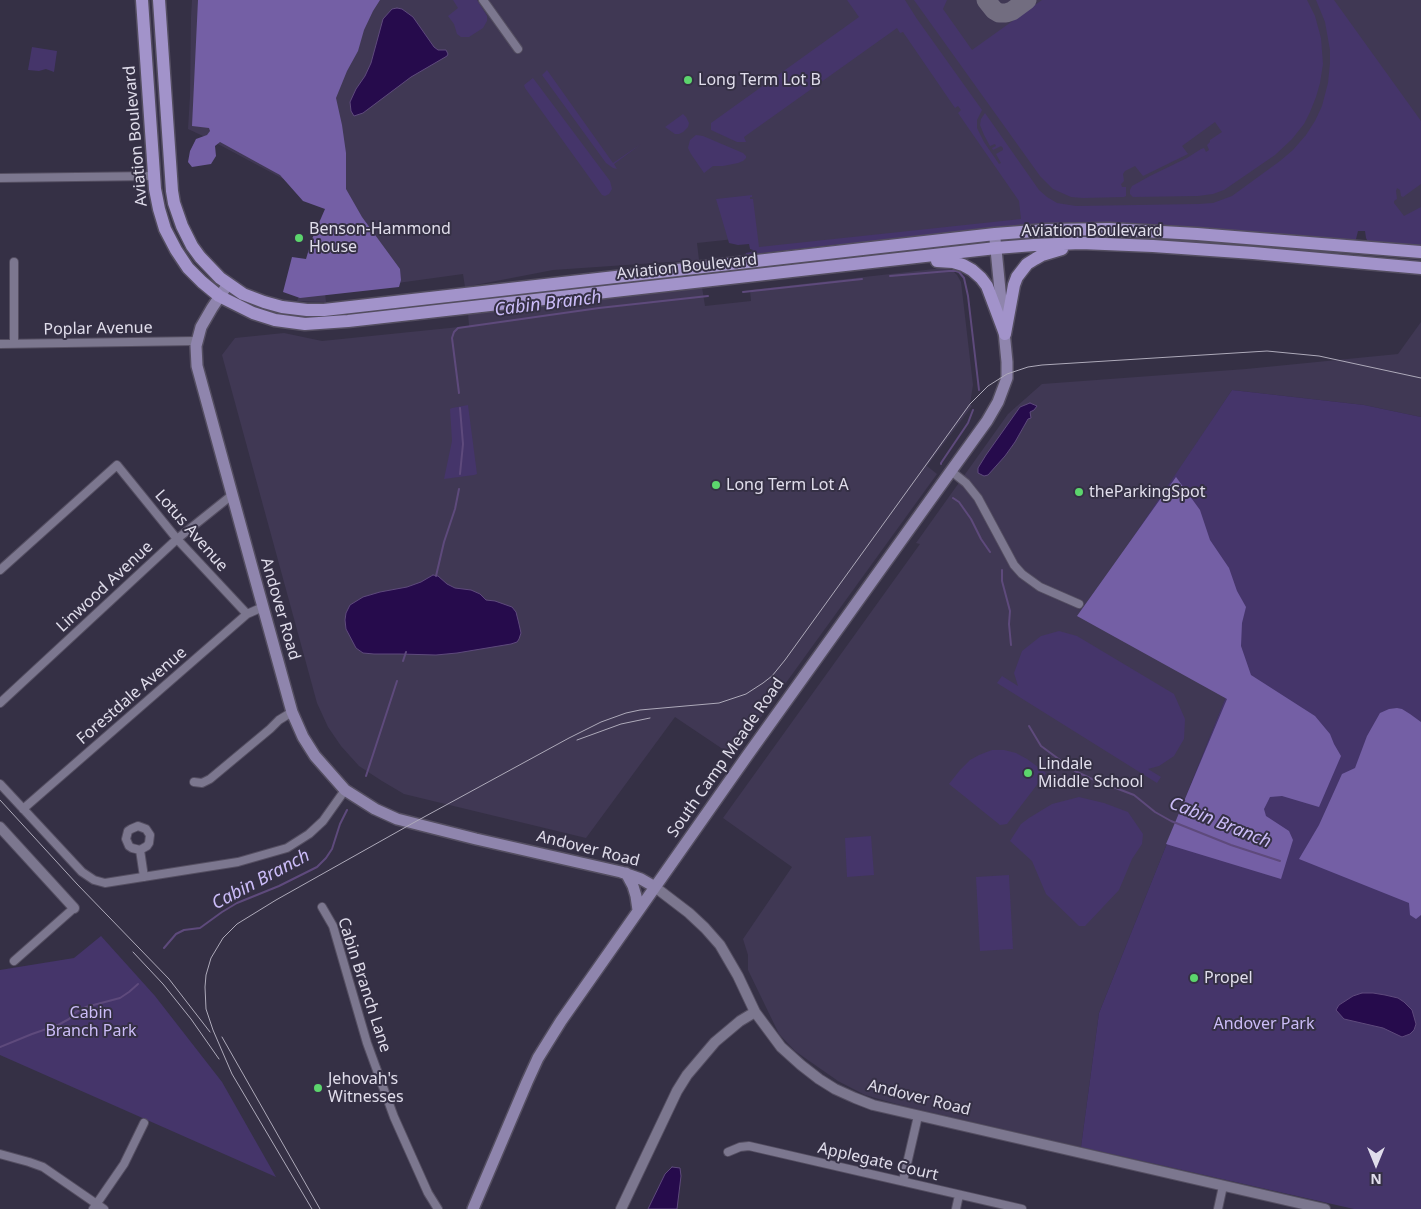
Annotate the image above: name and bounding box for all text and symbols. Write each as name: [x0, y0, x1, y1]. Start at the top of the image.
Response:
street label: Aviation Boulevard: [120, 65, 152, 207]
place label: Long Term Lot B: [698, 70, 821, 90]
marker: Long Term Lot B: [682, 74, 694, 86]
place label: Benson-Hammond House: [309, 219, 451, 257]
street label: Aviation Boulevard: [1021, 221, 1163, 241]
marker: Benson-Hammond House: [293, 232, 305, 244]
street label: Aviation Boulevard: [616, 250, 758, 284]
water label: Cabin Branch: [493, 287, 603, 321]
street label: Poplar Avenue: [43, 318, 153, 340]
place label: Long Term Lot A: [726, 475, 849, 495]
marker: Long Term Lot A: [710, 479, 722, 491]
place label: theParkingSpot: [1089, 482, 1205, 502]
street label: Lotus Avenue: [150, 486, 232, 576]
marker: theParkingSpot: [1073, 486, 1085, 498]
street label: Linwood Avenue: [53, 538, 157, 636]
street label: Andover Road: [256, 556, 304, 662]
street label: Forestdale Avenue: [73, 643, 191, 749]
street label: South Camp Meade Road: [664, 675, 788, 841]
place label: Lindale Middle School: [1038, 754, 1143, 792]
marker: Lindale Middle School: [1022, 767, 1034, 779]
water label: Cabin Branch: [1166, 793, 1274, 853]
street label: Andover Road: [534, 827, 642, 871]
water label: Cabin Branch: [208, 845, 314, 915]
street label: Cabin Branch Lane: [333, 915, 395, 1055]
place label: Propel: [1204, 968, 1253, 988]
marker: Propel: [1188, 972, 1200, 984]
park label: Cabin Branch Park: [45, 1003, 137, 1041]
park label: Andover Park: [1213, 1014, 1315, 1034]
place label: Jehovah's Witnesses: [328, 1069, 404, 1107]
street label: Andover Road: [865, 1076, 973, 1120]
marker: Jehovah's Witnesses: [312, 1082, 324, 1094]
street label: Applegate Court: [816, 1139, 940, 1185]
north arrow: [1351, 1139, 1401, 1189]
text: N: [1370, 1170, 1382, 1189]

